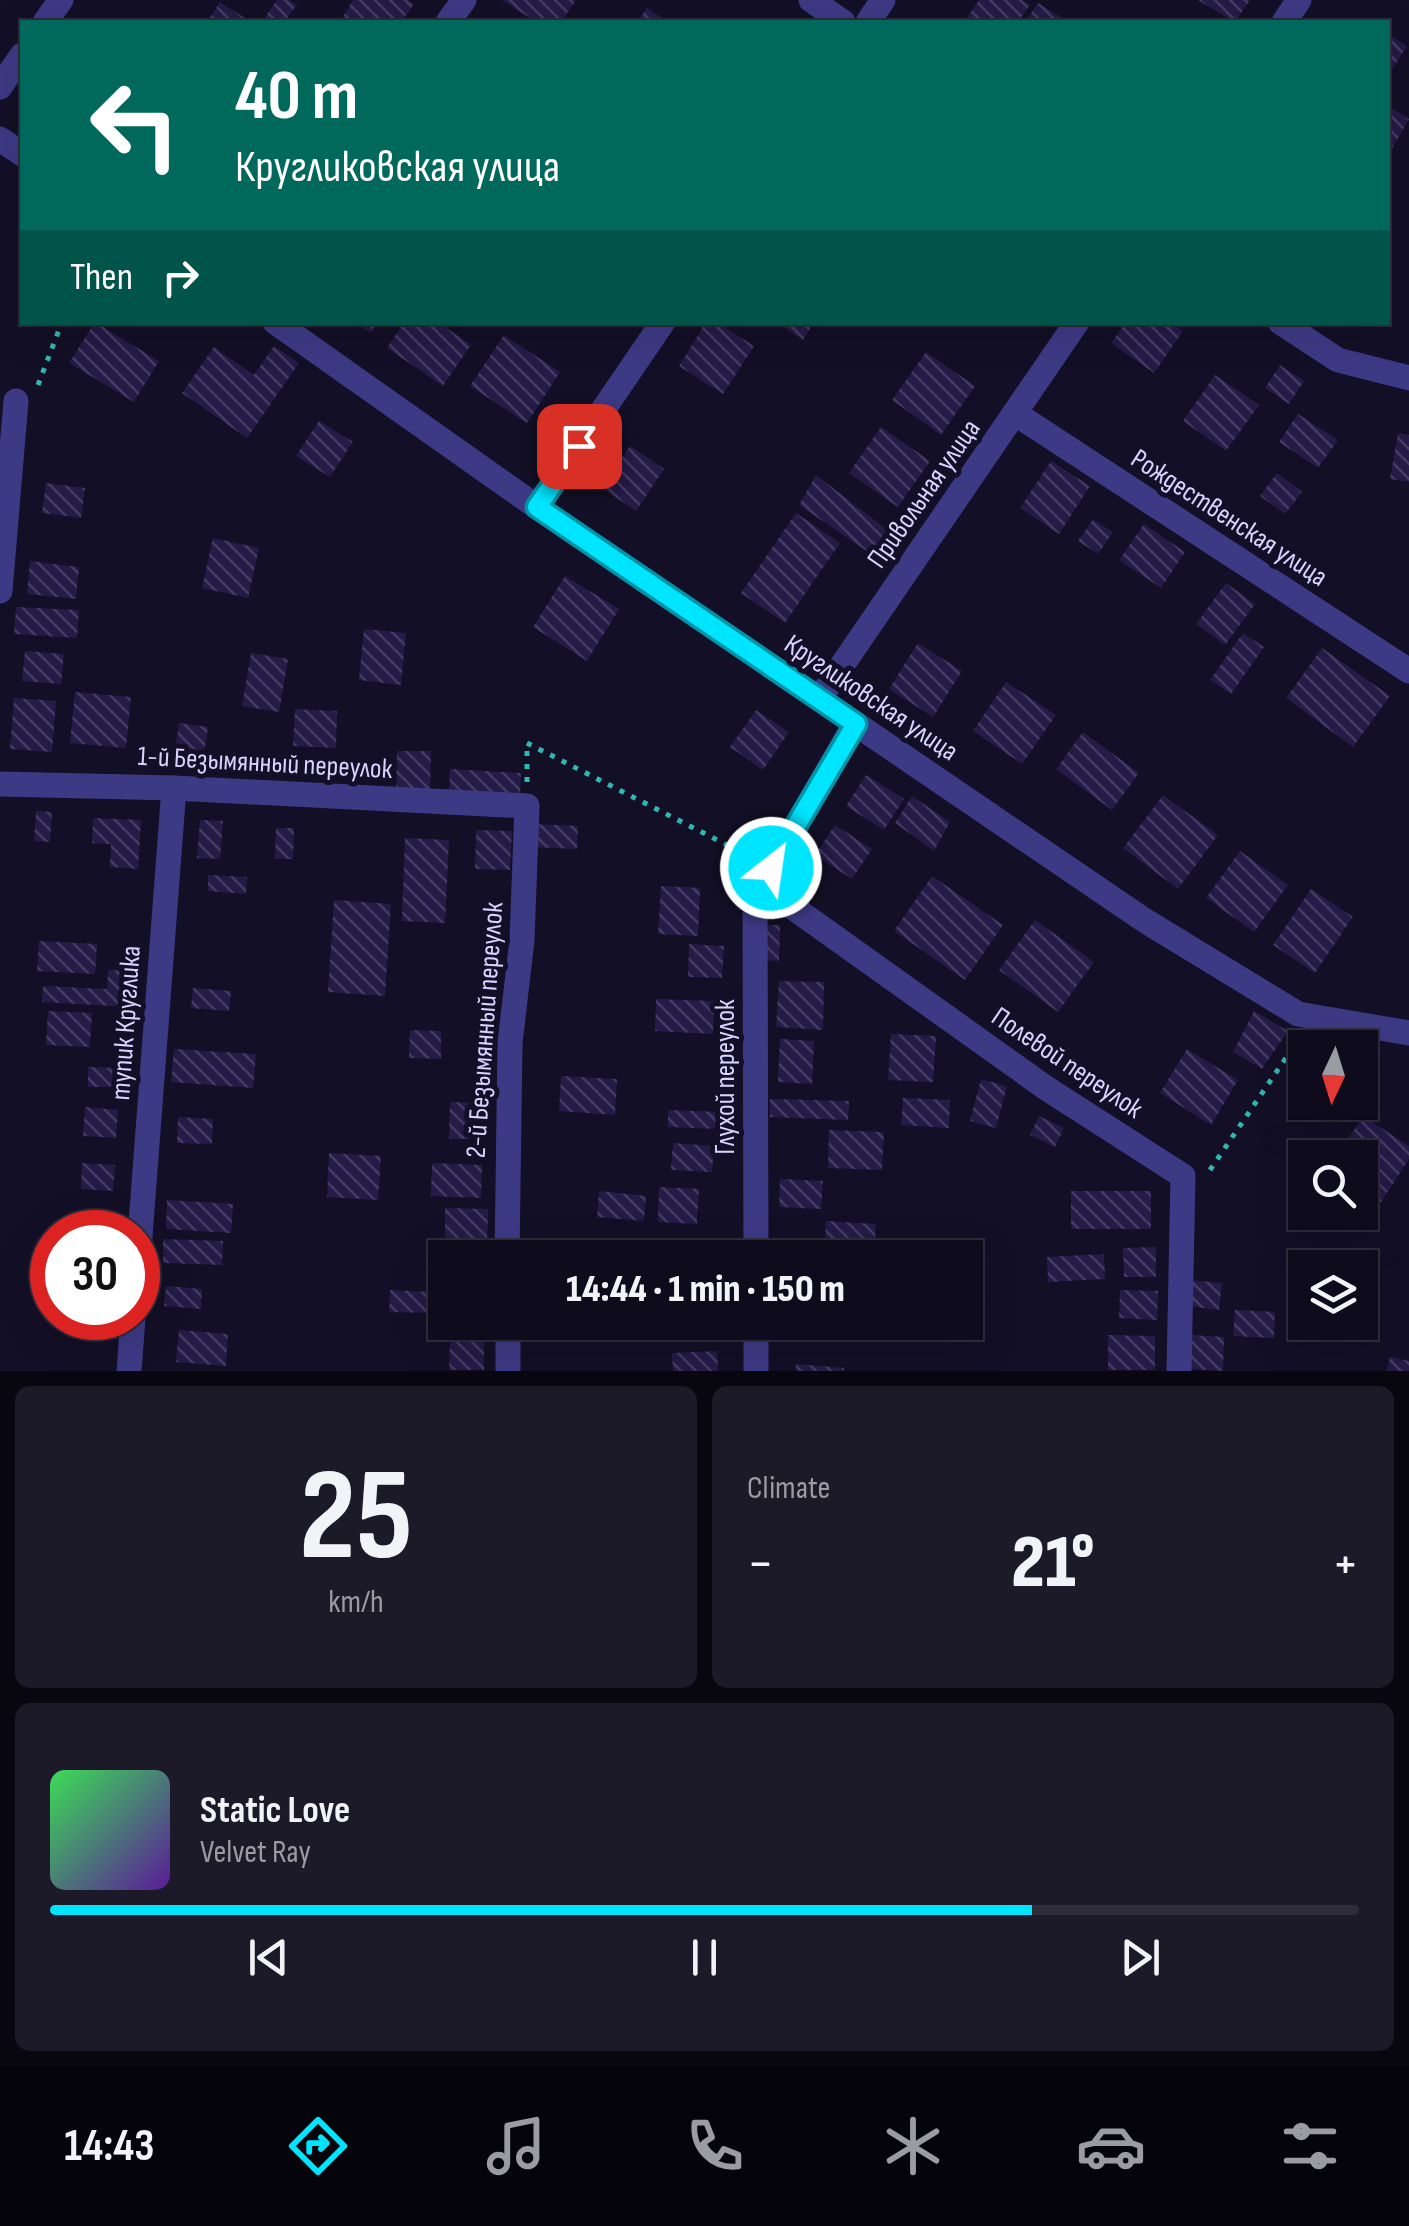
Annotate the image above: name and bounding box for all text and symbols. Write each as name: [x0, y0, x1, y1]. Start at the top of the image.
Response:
text: 40 m: [235, 55, 358, 139]
icon: left: [70, 60, 200, 190]
text: Кругликовская улица: [235, 140, 560, 195]
icon: right: [153, 250, 208, 305]
text: Then: [70, 255, 133, 300]
pin: [537, 404, 622, 489]
street label: Привольная улица: [861, 413, 987, 575]
icon: arrive: [552, 419, 607, 474]
street label: Рождественская улица: [1125, 442, 1333, 594]
street label: Кругликовская улица: [778, 628, 964, 768]
street label: 1-й Безымянный переулок: [137, 740, 394, 786]
position arrow: [719, 816, 823, 920]
street label: 2-й Безымянный переулок: [460, 900, 510, 1159]
street label: тупик Круглика: [104, 945, 148, 1101]
street label: Глухой переулок: [709, 999, 742, 1155]
street label: Полевой переулок: [985, 1000, 1149, 1126]
north arrow: [1288, 1030, 1378, 1120]
map controls: [1288, 1030, 1378, 1340]
button: search: [1288, 1140, 1378, 1230]
speed limit sign: 30: [30, 1210, 160, 1340]
button: layers: [1288, 1250, 1378, 1340]
text: 14:44 · 1 min · 150 m: [566, 1267, 845, 1312]
text: 25: [299, 1440, 413, 1596]
text: Climate: [747, 1469, 830, 1508]
text: 21°: [1011, 1518, 1095, 1609]
text: −: [747, 1531, 774, 1598]
text: +: [1332, 1531, 1359, 1598]
text: km/h: [328, 1583, 384, 1622]
text: Static Love: [200, 1788, 350, 1833]
text: Velvet Ray: [200, 1833, 311, 1872]
icon: previous: [241, 1930, 296, 1985]
icon: pause: [677, 1930, 732, 1985]
icon: next: [1113, 1930, 1168, 1985]
icon: directions: [283, 2111, 353, 2181]
icon: music: [481, 2111, 551, 2181]
icon: phone: [680, 2111, 750, 2181]
icon: climate: [878, 2111, 948, 2181]
icon: car: [1076, 2111, 1146, 2181]
icon: filters: [1275, 2111, 1345, 2181]
text: 14:43: [64, 2119, 154, 2174]

